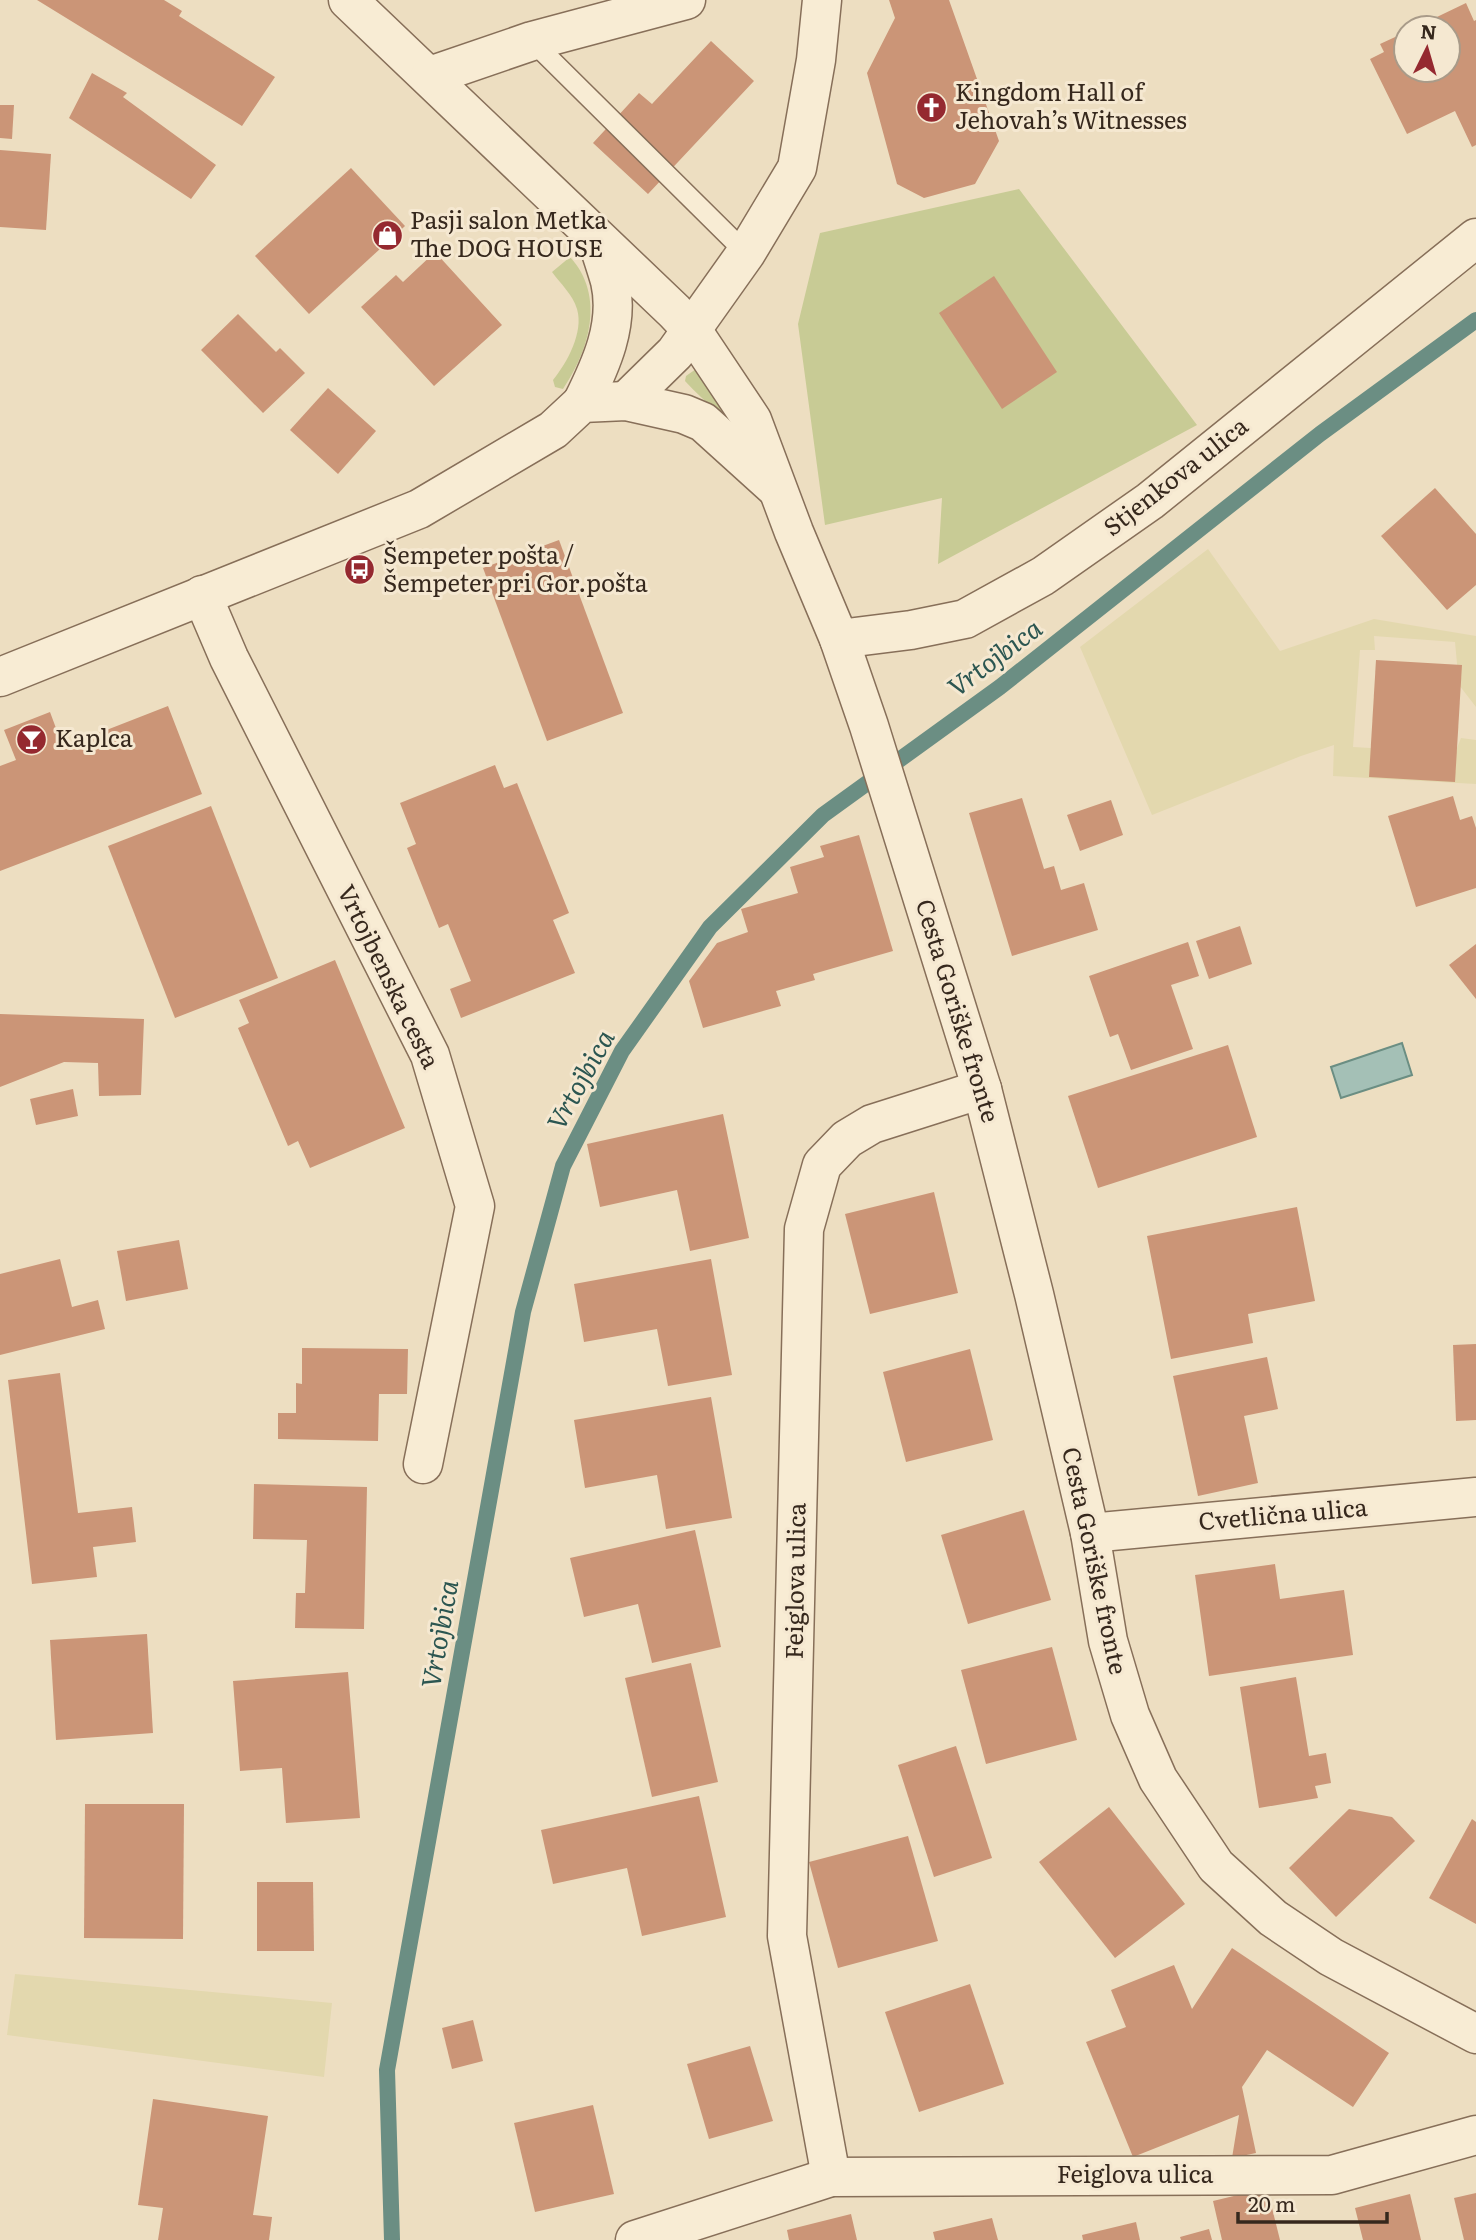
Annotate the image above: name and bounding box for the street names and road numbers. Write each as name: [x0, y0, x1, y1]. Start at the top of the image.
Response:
street label: Stjenkova ulica: [1095, 407, 1254, 543]
street label: Vrtojbenska cesta: [331, 878, 450, 1074]
street label: Cesta Goriške fronte: [909, 894, 1010, 1126]
street label: Cesta Goriške fronte: [1055, 1443, 1138, 1677]
street label: Cvetlična ulica: [1197, 1488, 1369, 1537]
street label: Feiglova ulica: [775, 1502, 812, 1660]
street label: Feiglova ulica: [1057, 2155, 1213, 2190]

